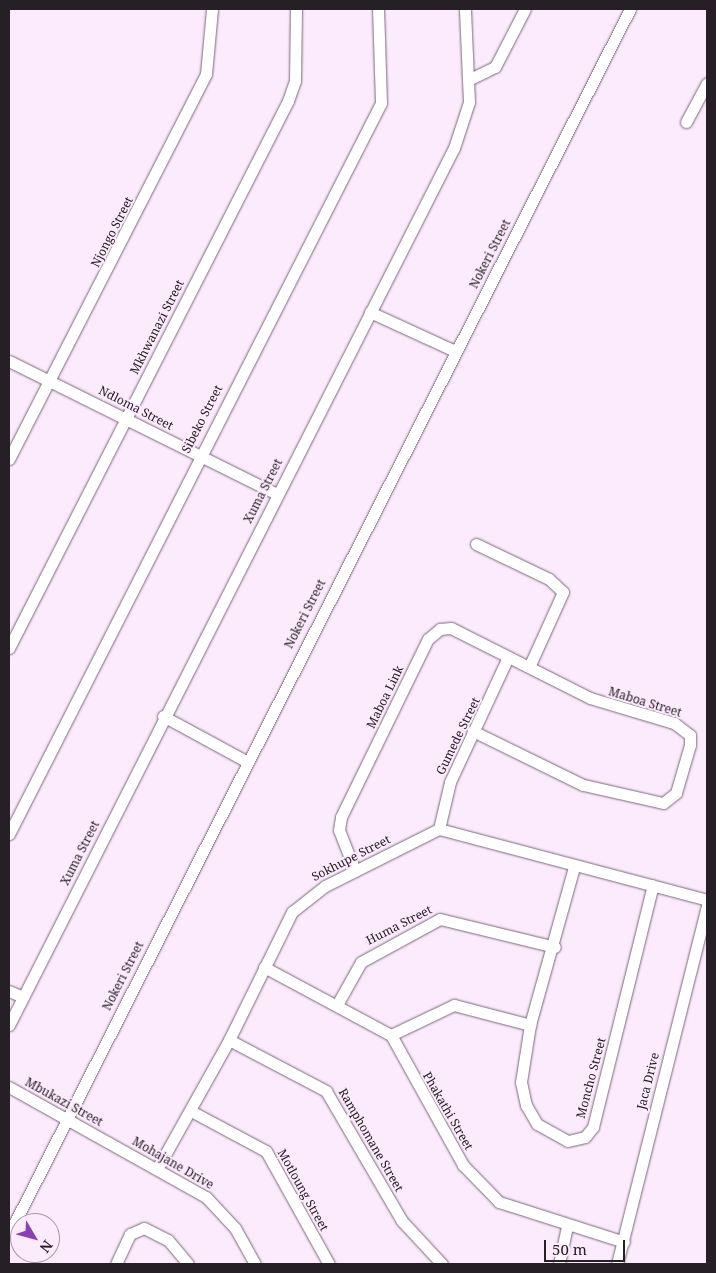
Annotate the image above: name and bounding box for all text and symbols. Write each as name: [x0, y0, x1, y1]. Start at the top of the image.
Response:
street label: Njongo Street: [88, 194, 136, 270]
street label: Nokeri Street: [466, 217, 514, 291]
street label: Mkhwanazi Street: [127, 277, 187, 377]
street label: Ndloma Street: [96, 383, 176, 433]
street label: Sibeko Street: [179, 383, 225, 455]
street label: Xuma Street: [241, 456, 285, 526]
street label: Nokeri Street: [281, 577, 329, 651]
street label: Maboa Link: [364, 663, 406, 731]
street label: Maboa Street: [607, 684, 683, 720]
street label: Gumede Street: [433, 695, 483, 777]
street label: Xuma Street: [58, 818, 102, 888]
street label: Sokhupe Street: [309, 832, 393, 884]
street label: Huma Street: [364, 902, 434, 948]
street label: Nokeri Street: [99, 939, 147, 1013]
street label: Moncho Street: [573, 1036, 609, 1120]
street label: Jaca Drive: [634, 1051, 662, 1111]
street label: Phakathi Street: [420, 1069, 476, 1153]
street label: Mbukazi Street: [23, 1075, 105, 1129]
street label: Ramphomane Street: [336, 1086, 406, 1194]
street label: Mohajane Drive: [130, 1134, 216, 1192]
street label: Motloung Street: [275, 1147, 331, 1233]
north arrow: [10, 1213, 60, 1263]
scale bar: [546, 1230, 627, 1262]
text: N: [36, 1237, 57, 1257]
text: 50 m: [552, 1239, 587, 1259]

